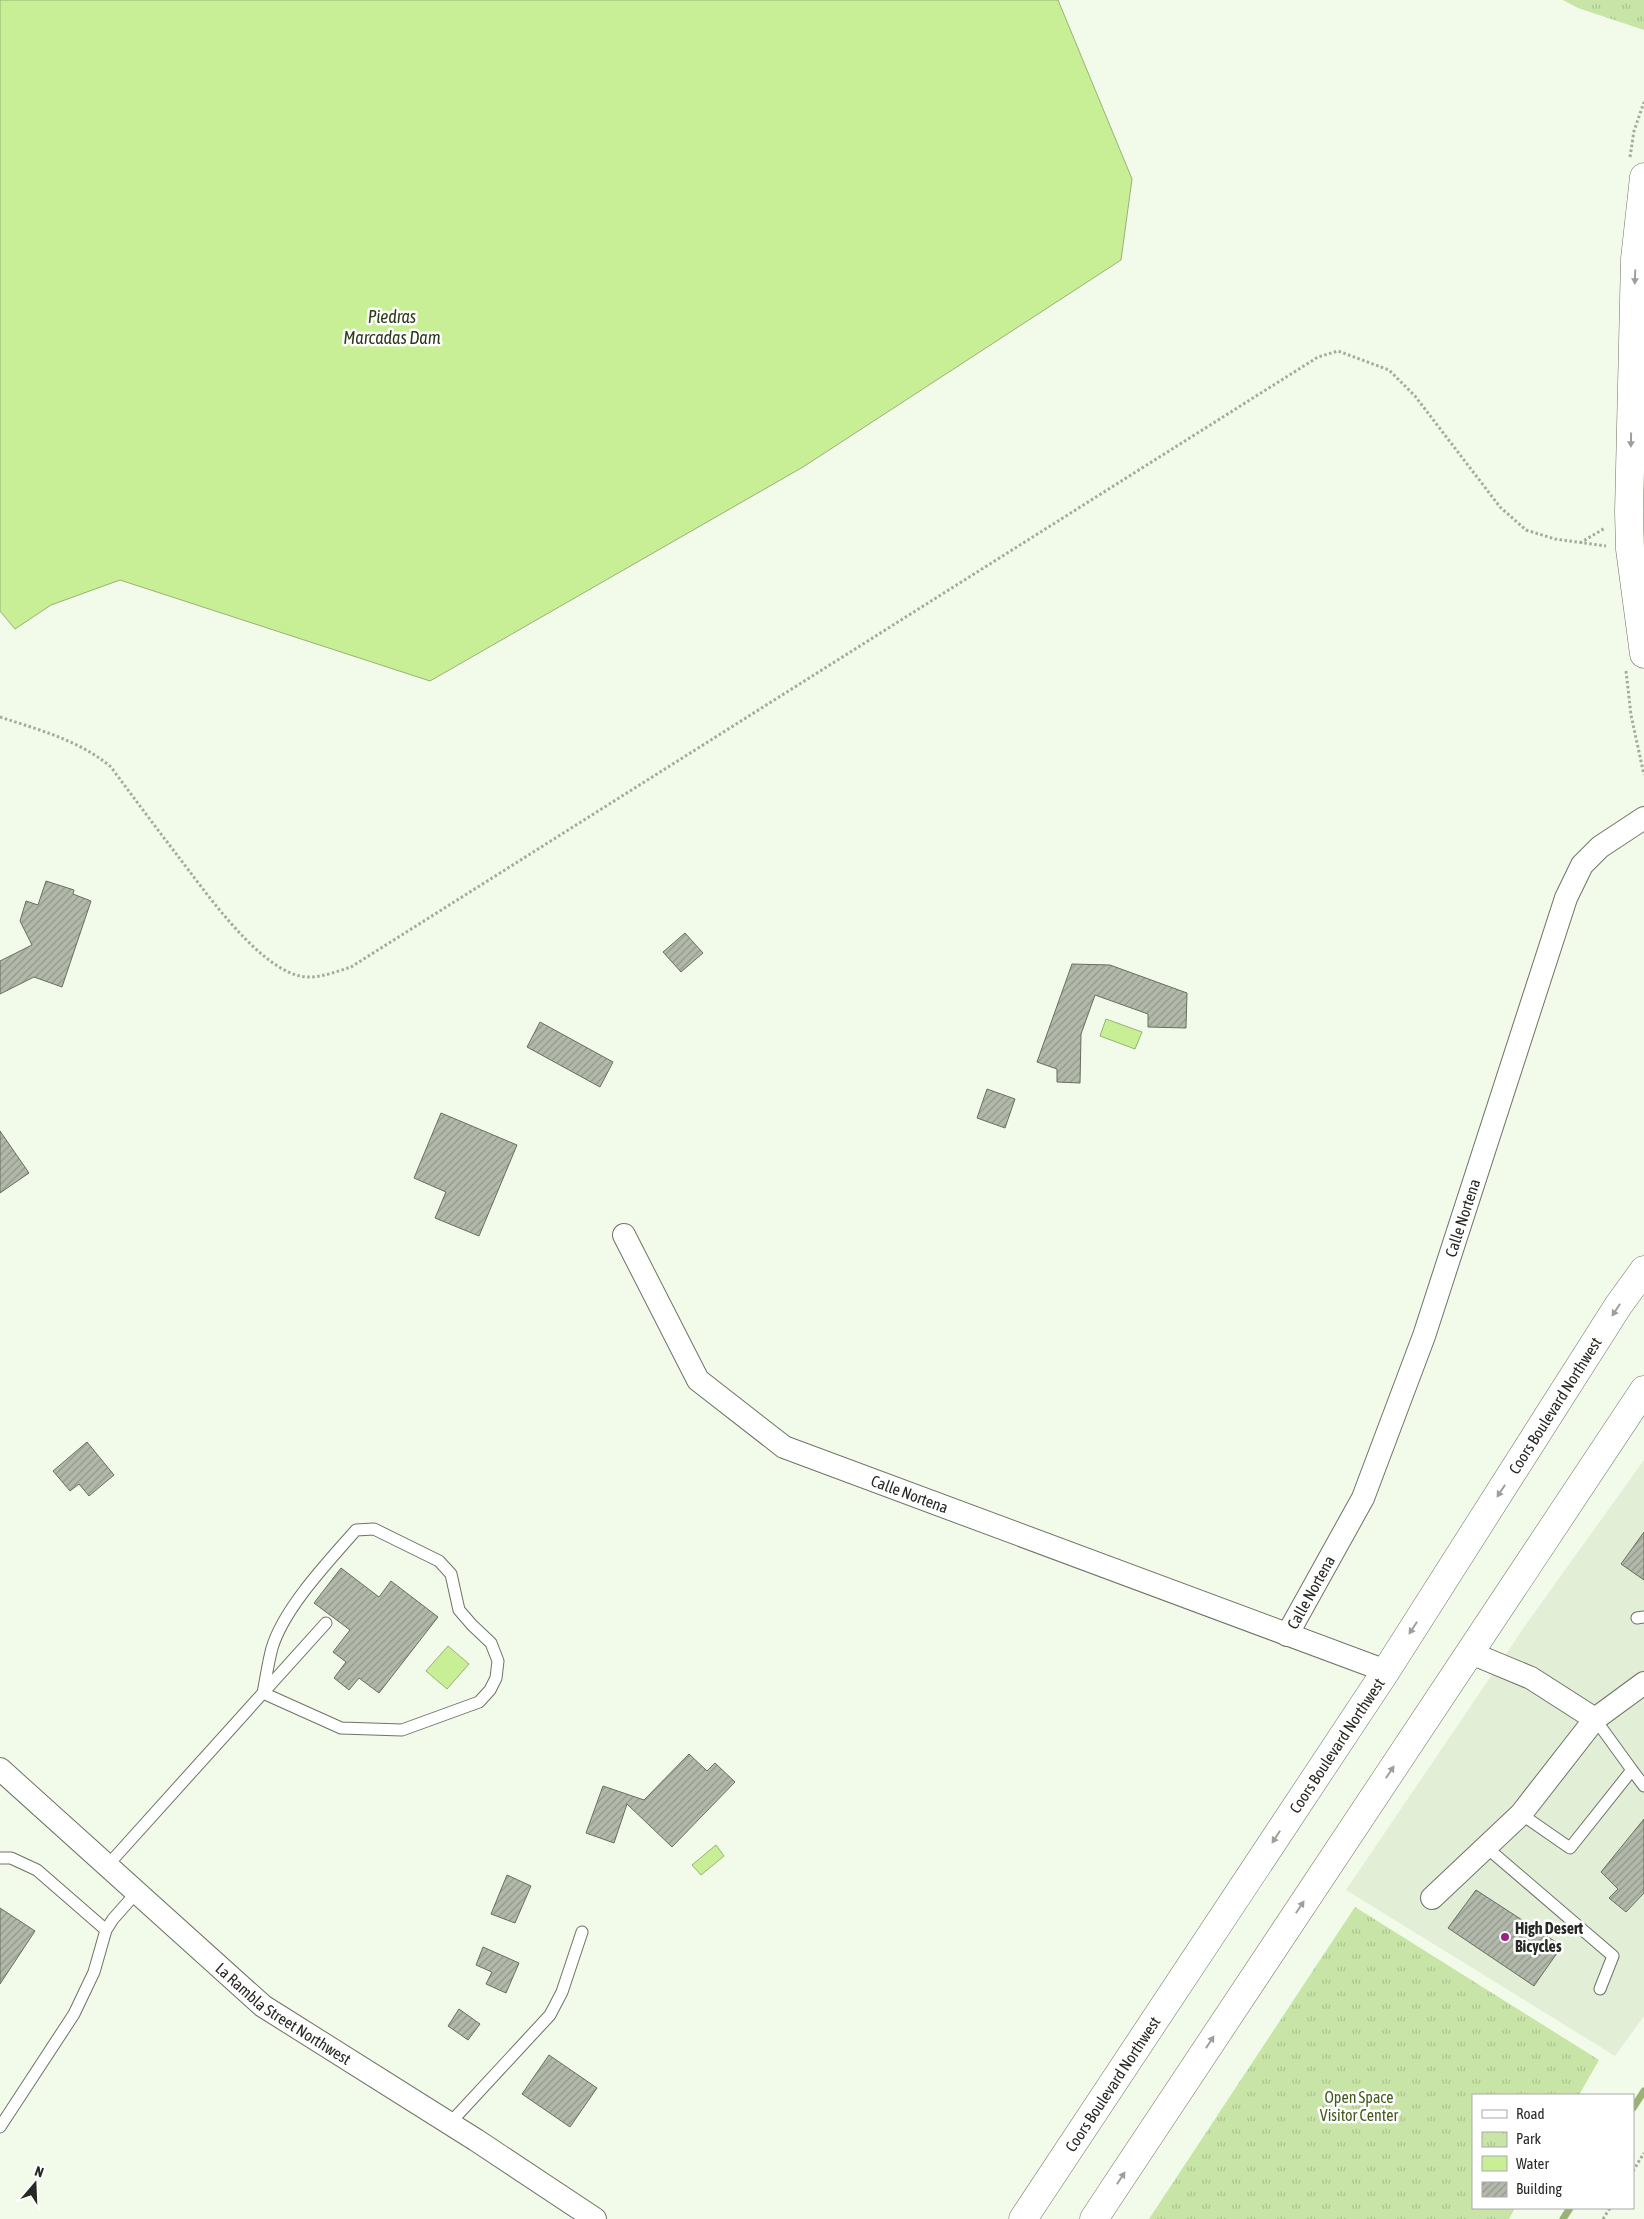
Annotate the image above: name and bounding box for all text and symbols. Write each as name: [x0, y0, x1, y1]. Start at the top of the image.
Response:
one-way arrow: [1630, 270, 1638, 286]
water label: Piedras Marcadas Dam: [343, 306, 441, 348]
one-way arrow: [1626, 432, 1634, 448]
street label: Calle Nortena: [1441, 1177, 1483, 1259]
one-way arrow: [1612, 1303, 1621, 1316]
street label: Coors Boulevard Northwest: [1505, 1334, 1605, 1477]
street label: Calle Nortena: [869, 1471, 951, 1516]
one-way arrow: [1496, 1484, 1505, 1498]
street label: Calle Nortena: [1283, 1552, 1338, 1632]
one-way arrow: [1408, 1621, 1418, 1635]
street label: Coors Boulevard Northwest: [1285, 1674, 1388, 1816]
one-way arrow: [1385, 1765, 1395, 1778]
one-way arrow: [1271, 1830, 1281, 1844]
one-way arrow: [1295, 1900, 1305, 1913]
place label: High Desert Bicycles: [1515, 1919, 1584, 1955]
marker: High Desert Bicycles: [1499, 1931, 1511, 1943]
street label: La Rambla Street Northwest: [212, 1959, 355, 2068]
street label: Coors Boulevard Northwest: [1061, 2013, 1164, 2155]
one-way arrow: [1205, 2036, 1215, 2049]
park label: Open Space Visitor Center: [1320, 2088, 1398, 2124]
legend: [1472, 2094, 1634, 2209]
text: Road: [1516, 2105, 1545, 2122]
text: Park: [1516, 2130, 1541, 2147]
text: Water: [1516, 2155, 1549, 2172]
north arrow: [10, 2159, 60, 2209]
text: N: [33, 2163, 46, 2181]
one-way arrow: [1116, 2172, 1126, 2185]
text: Building: [1516, 2180, 1562, 2197]

